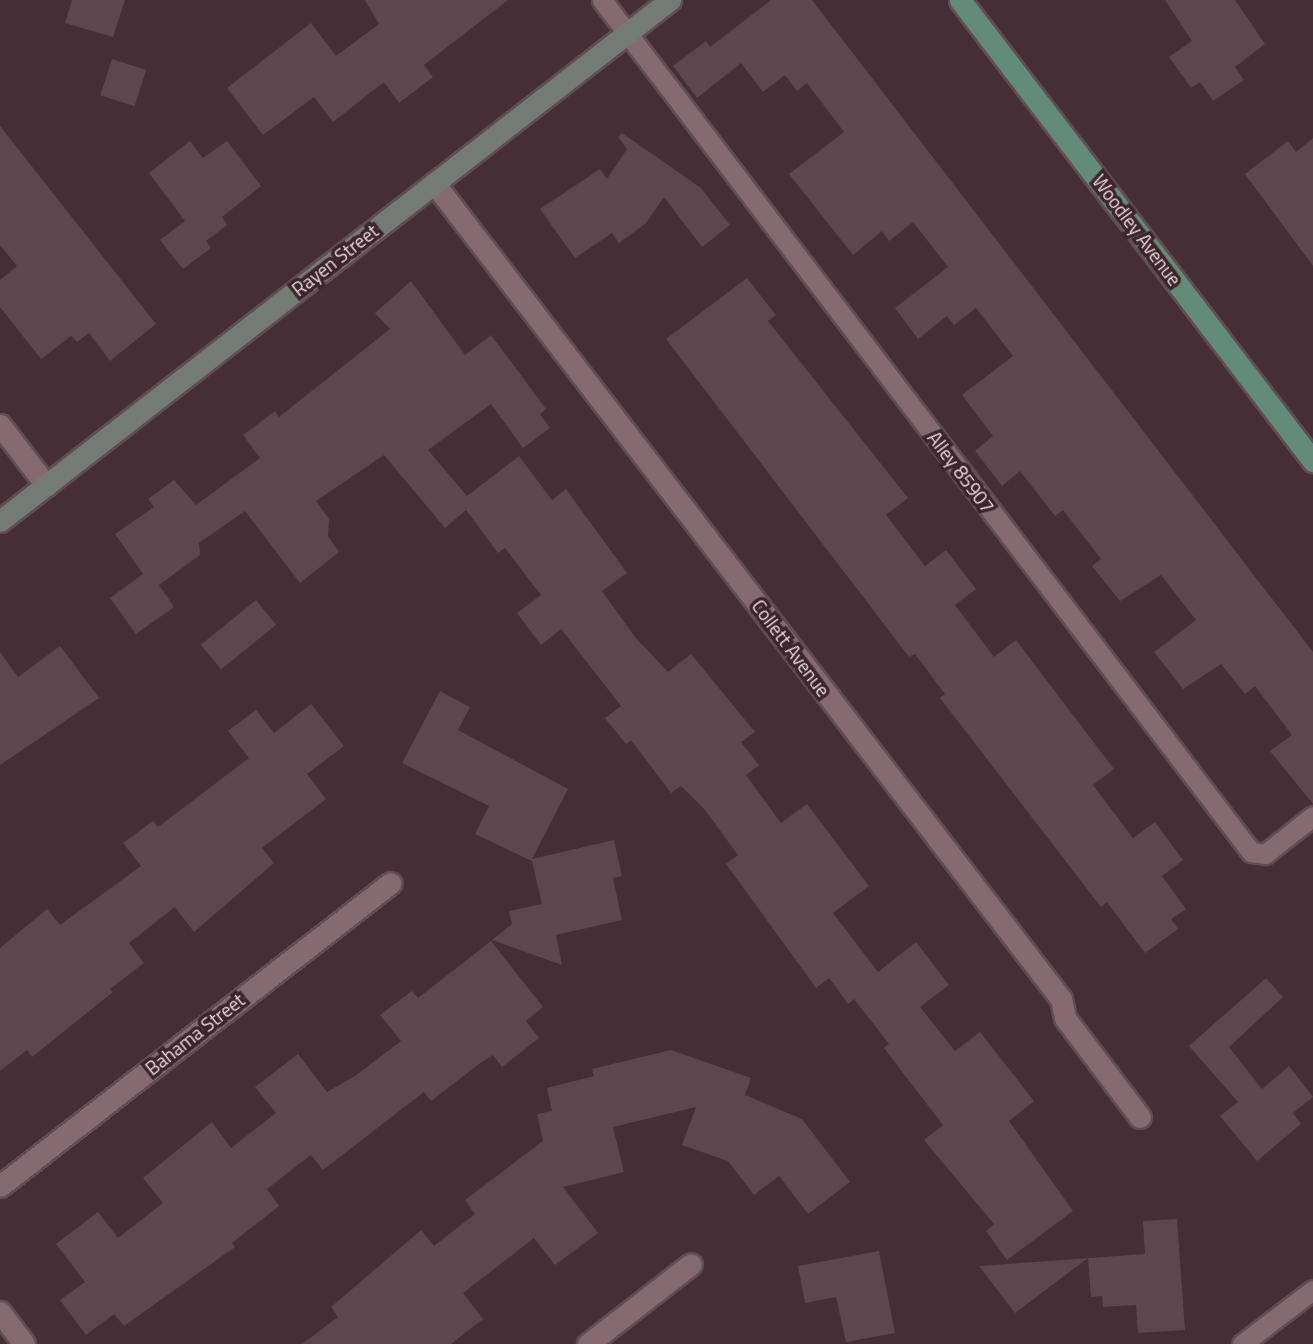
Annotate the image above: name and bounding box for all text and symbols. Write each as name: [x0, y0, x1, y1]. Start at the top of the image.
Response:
street label: Woodley Avenue: [1088, 170, 1186, 290]
street label: Rayen Street: [287, 219, 383, 301]
street label: Alley 85907: [923, 427, 999, 517]
street label: Collett Avenue: [747, 595, 835, 701]
street label: Bahama Street: [141, 988, 249, 1080]

